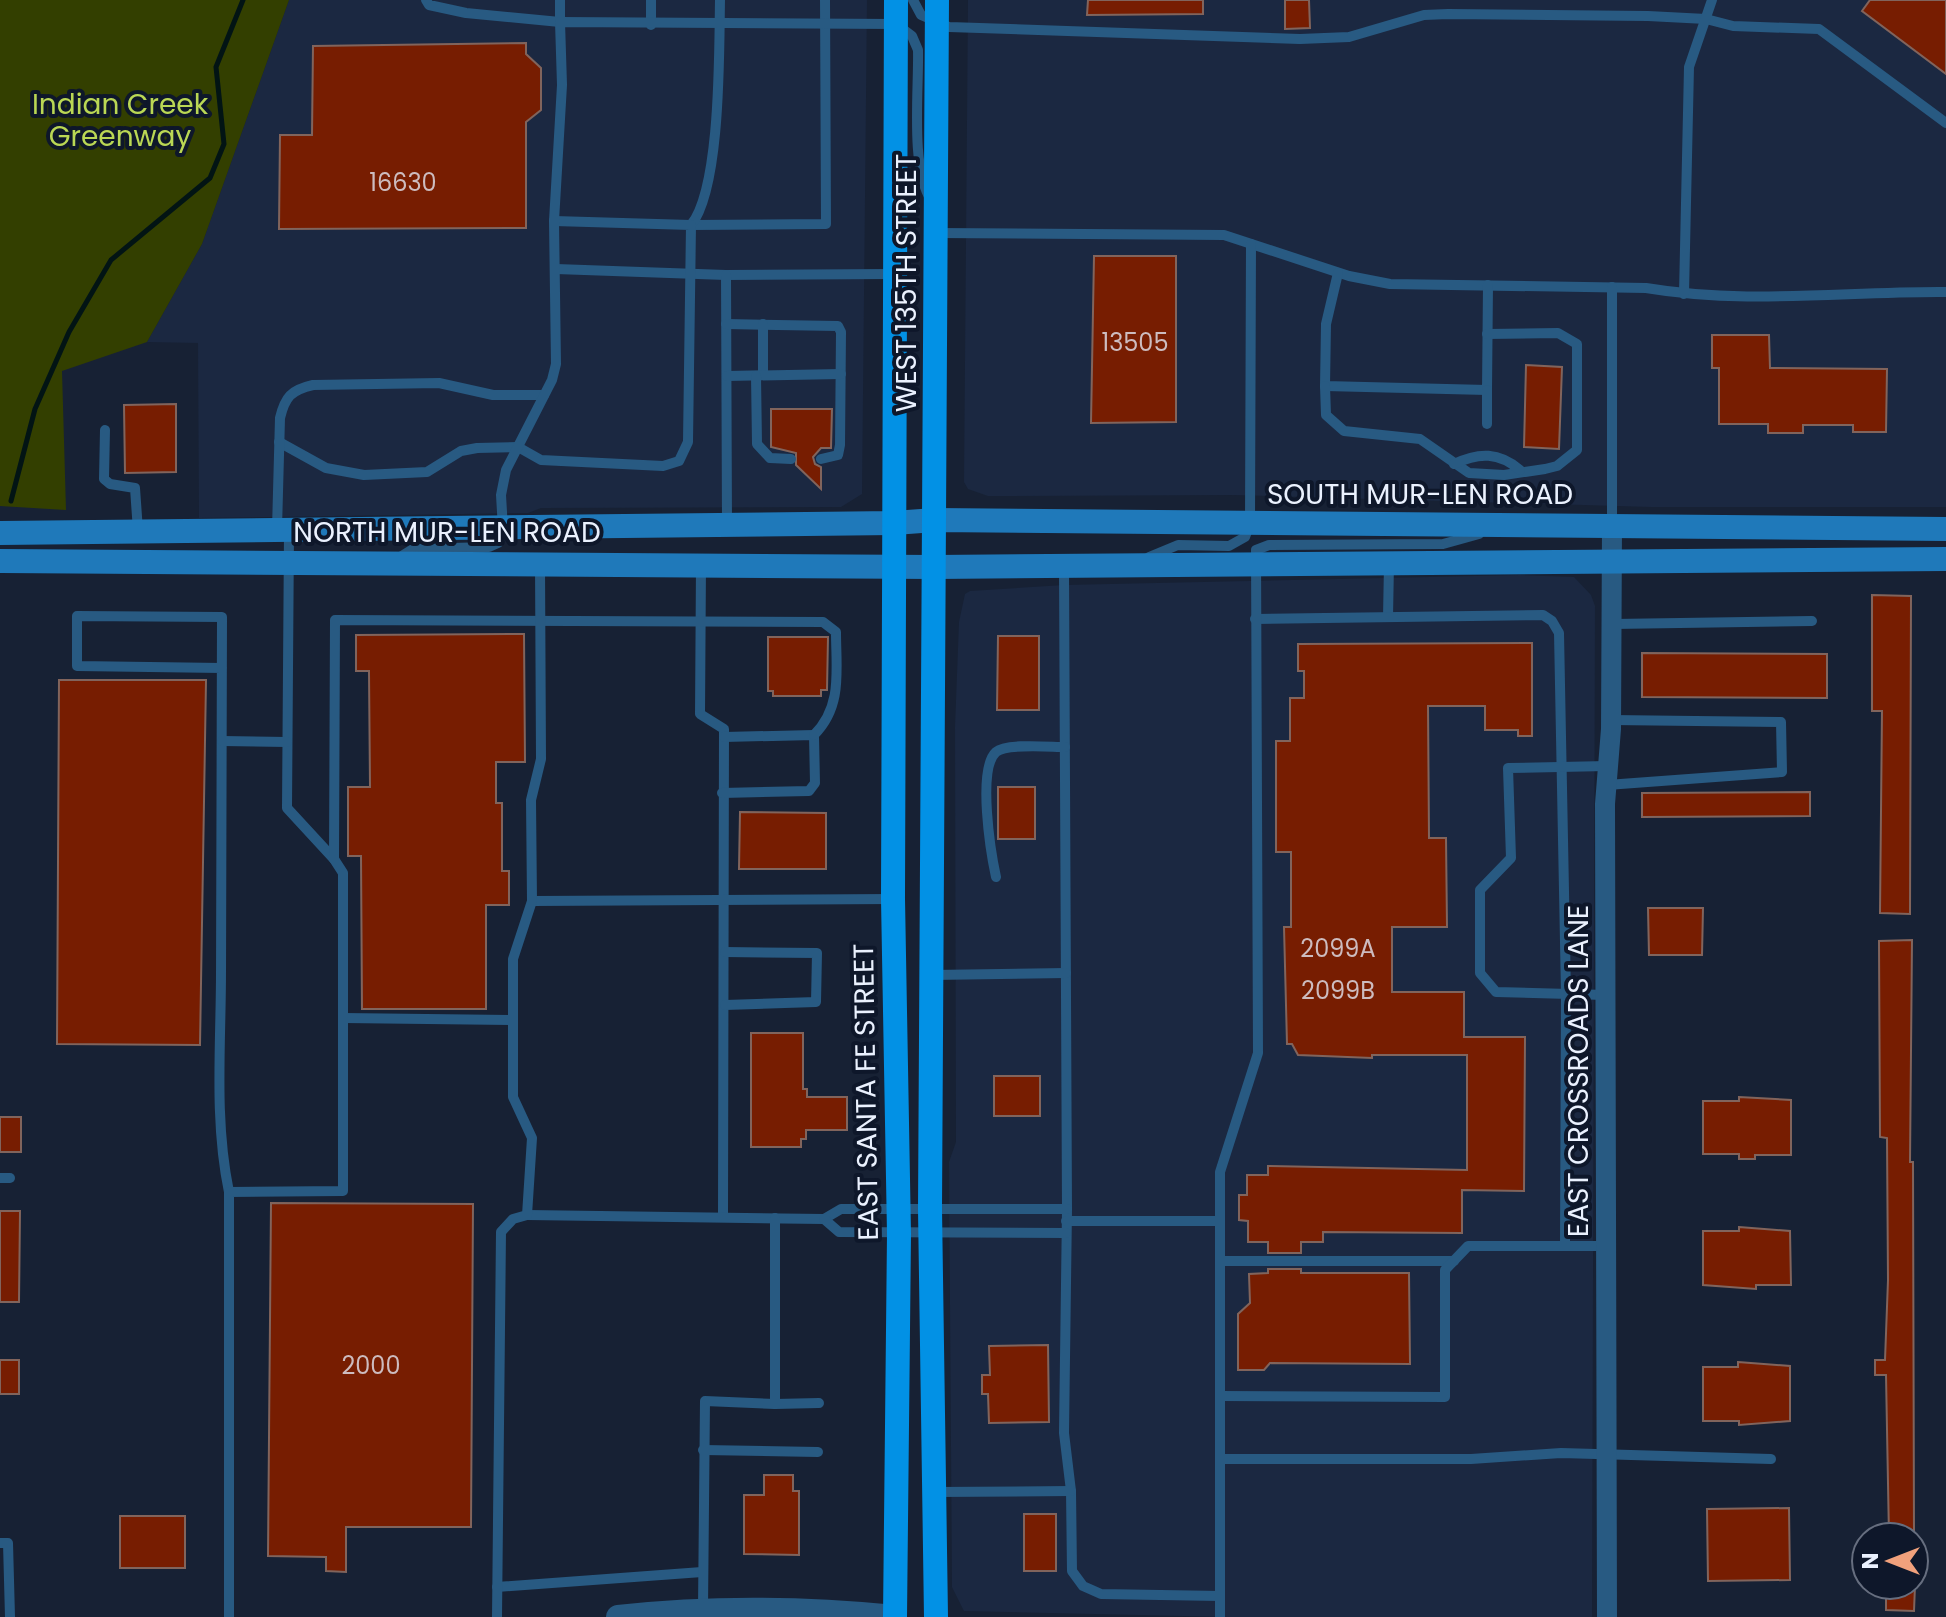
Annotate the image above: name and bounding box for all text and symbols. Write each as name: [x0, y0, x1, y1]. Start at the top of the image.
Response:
park label: Indian Creek Greenway: [32, 85, 209, 156]
street label: WEST 135TH STREET: [887, 154, 926, 412]
house number: 16630: [369, 166, 437, 199]
house number: 13505: [1101, 326, 1169, 359]
street label: SOUTH MUR-LEN ROAD: [1267, 475, 1573, 514]
street label: NORTH MUR-LEN ROAD: [293, 513, 601, 552]
street label: EAST CROSSROADS LANE: [1559, 905, 1598, 1237]
house number: 2099A: [1300, 932, 1376, 965]
street label: EAST SANTA FE STREET: [844, 943, 888, 1241]
house number: 2099B: [1301, 974, 1375, 1007]
house number: 2000: [341, 1349, 401, 1382]
north arrow: [1850, 1521, 1930, 1601]
text: N: [1855, 1553, 1886, 1569]

